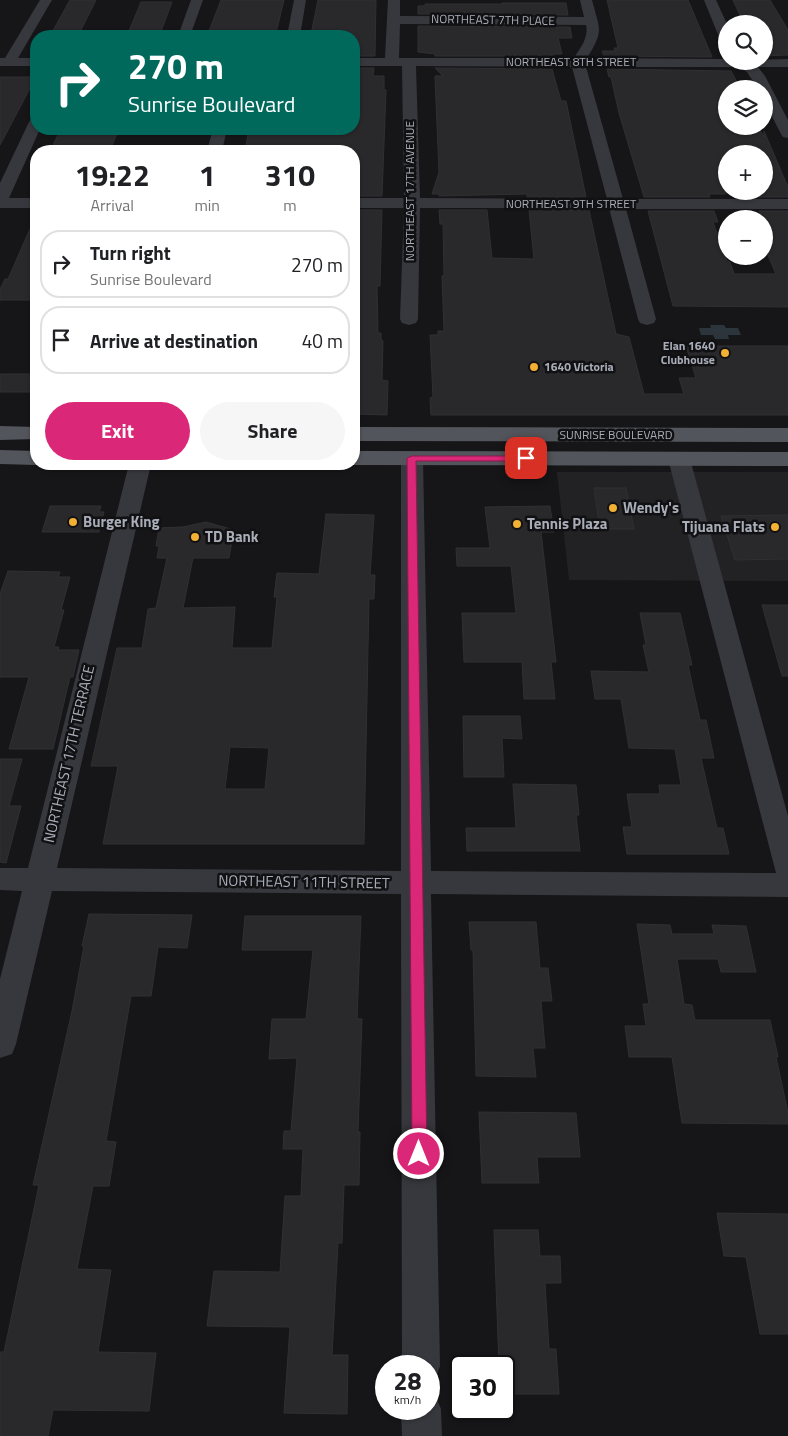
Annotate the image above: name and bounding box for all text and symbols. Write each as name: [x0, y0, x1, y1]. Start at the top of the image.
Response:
street label: NORTHEAST 7TH PLACE: [431, 9, 555, 30]
map controls: [718, 15, 773, 265]
button: search: [718, 15, 773, 70]
text: 270 m: [128, 39, 224, 93]
icon: right: [45, 50, 110, 115]
street label: NORTHEAST 8TH STREET: [506, 52, 637, 71]
button: layers: [718, 80, 773, 135]
text: Sunrise Boulevard: [128, 87, 295, 121]
street label: NORTHEAST 17TH AVENUE: [400, 120, 419, 261]
button: +: [718, 145, 773, 200]
text: 19:22: [75, 152, 150, 198]
text: 1: [199, 152, 216, 198]
text: 310: [265, 152, 315, 198]
text: Arrival: [91, 193, 134, 217]
text: min: [194, 193, 220, 217]
text: m: [283, 193, 297, 217]
street label: NORTHEAST 9TH STREET: [506, 194, 637, 213]
button: −: [718, 210, 773, 265]
text: Turn right: [90, 238, 171, 267]
icon: right: [47, 250, 75, 278]
text: 270 m: [291, 250, 343, 279]
text: Sunrise Boulevard: [90, 267, 212, 291]
icon: arrive: [47, 326, 75, 354]
text: Arrive at destination: [90, 326, 258, 355]
text: 40 m: [302, 326, 343, 355]
place label: Elan 1640 Clubhouse: [661, 336, 715, 369]
marker: Elan 1640 Clubhouse: [719, 347, 731, 359]
place label: 1640 Victoria: [544, 357, 614, 376]
marker: 1640 Victoria: [528, 361, 540, 373]
button: Exit: [45, 402, 190, 460]
button: Share: [200, 402, 345, 460]
street label: SUNRISE BOULEVARD: [560, 425, 673, 444]
pin: [505, 437, 547, 479]
icon: arrive: [512, 444, 540, 472]
place label: Wendy's: [623, 496, 679, 519]
marker: Wendy's: [607, 502, 619, 514]
place label: Burger King: [83, 510, 160, 533]
place label: Tennis Plaza: [527, 512, 608, 535]
place label: Tijuana Flats: [682, 515, 765, 538]
marker: Burger King: [67, 516, 79, 528]
marker: Tennis Plaza: [511, 518, 523, 530]
marker: Tijuana Flats: [769, 521, 781, 533]
place label: TD Bank: [205, 525, 259, 548]
marker: TD Bank: [189, 531, 201, 543]
street label: NORTHEAST 17TH TERRACE: [37, 663, 100, 845]
street label: NORTHEAST 11TH STREET: [218, 869, 390, 894]
position arrow: [392, 1127, 444, 1179]
speed limit sign: 30: [450, 1355, 515, 1420]
text: 28: [393, 1362, 422, 1400]
text: km/h: [394, 1390, 421, 1409]

